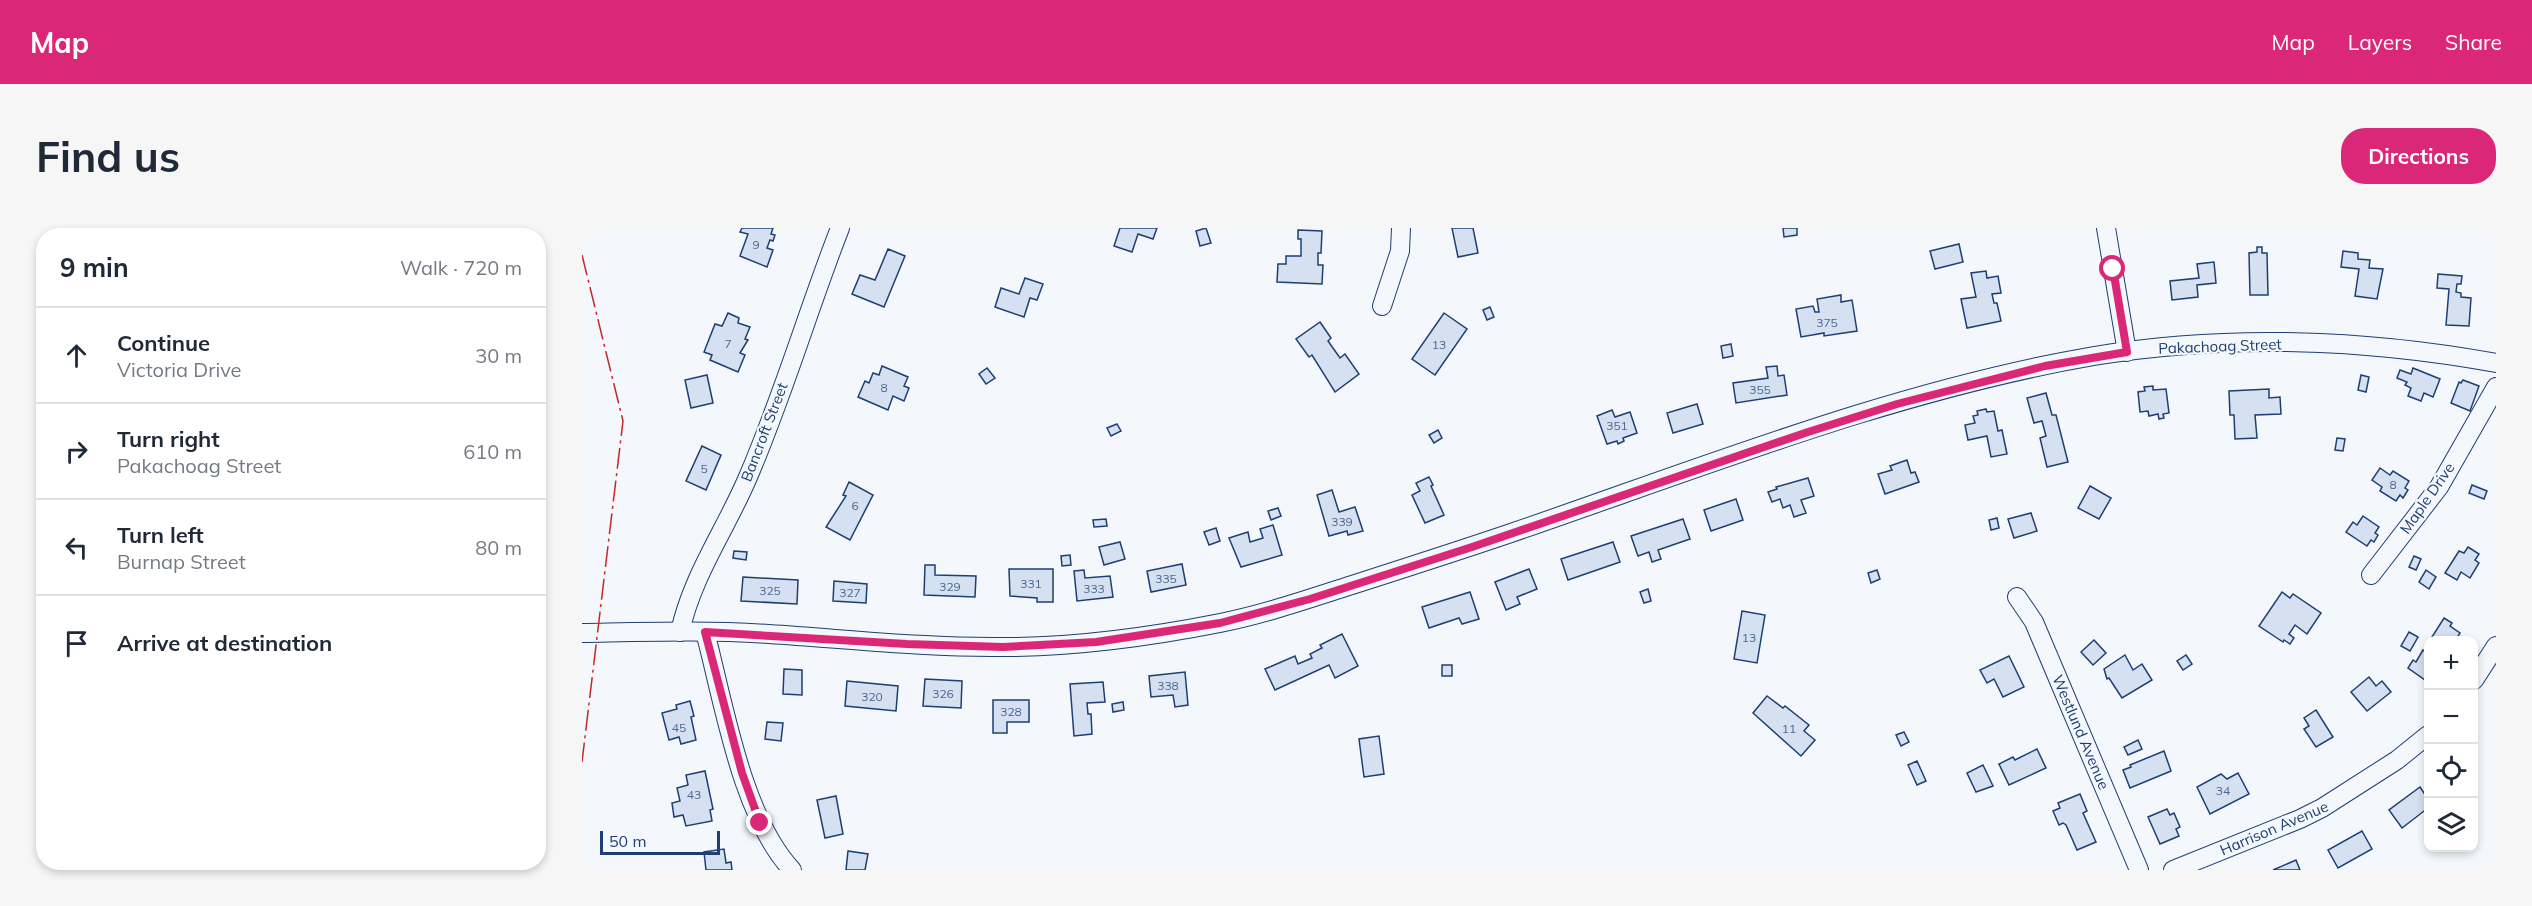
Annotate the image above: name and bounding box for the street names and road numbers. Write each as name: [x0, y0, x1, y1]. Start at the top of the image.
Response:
street label: Pakachoag Street: [2158, 334, 2282, 358]
street label: Bancroft Street: [736, 380, 792, 484]
street label: Maple Drive: [2395, 459, 2459, 537]
street label: Westlund Avenue: [2048, 672, 2114, 792]
street label: Harrison Avenue: [2217, 797, 2331, 859]

